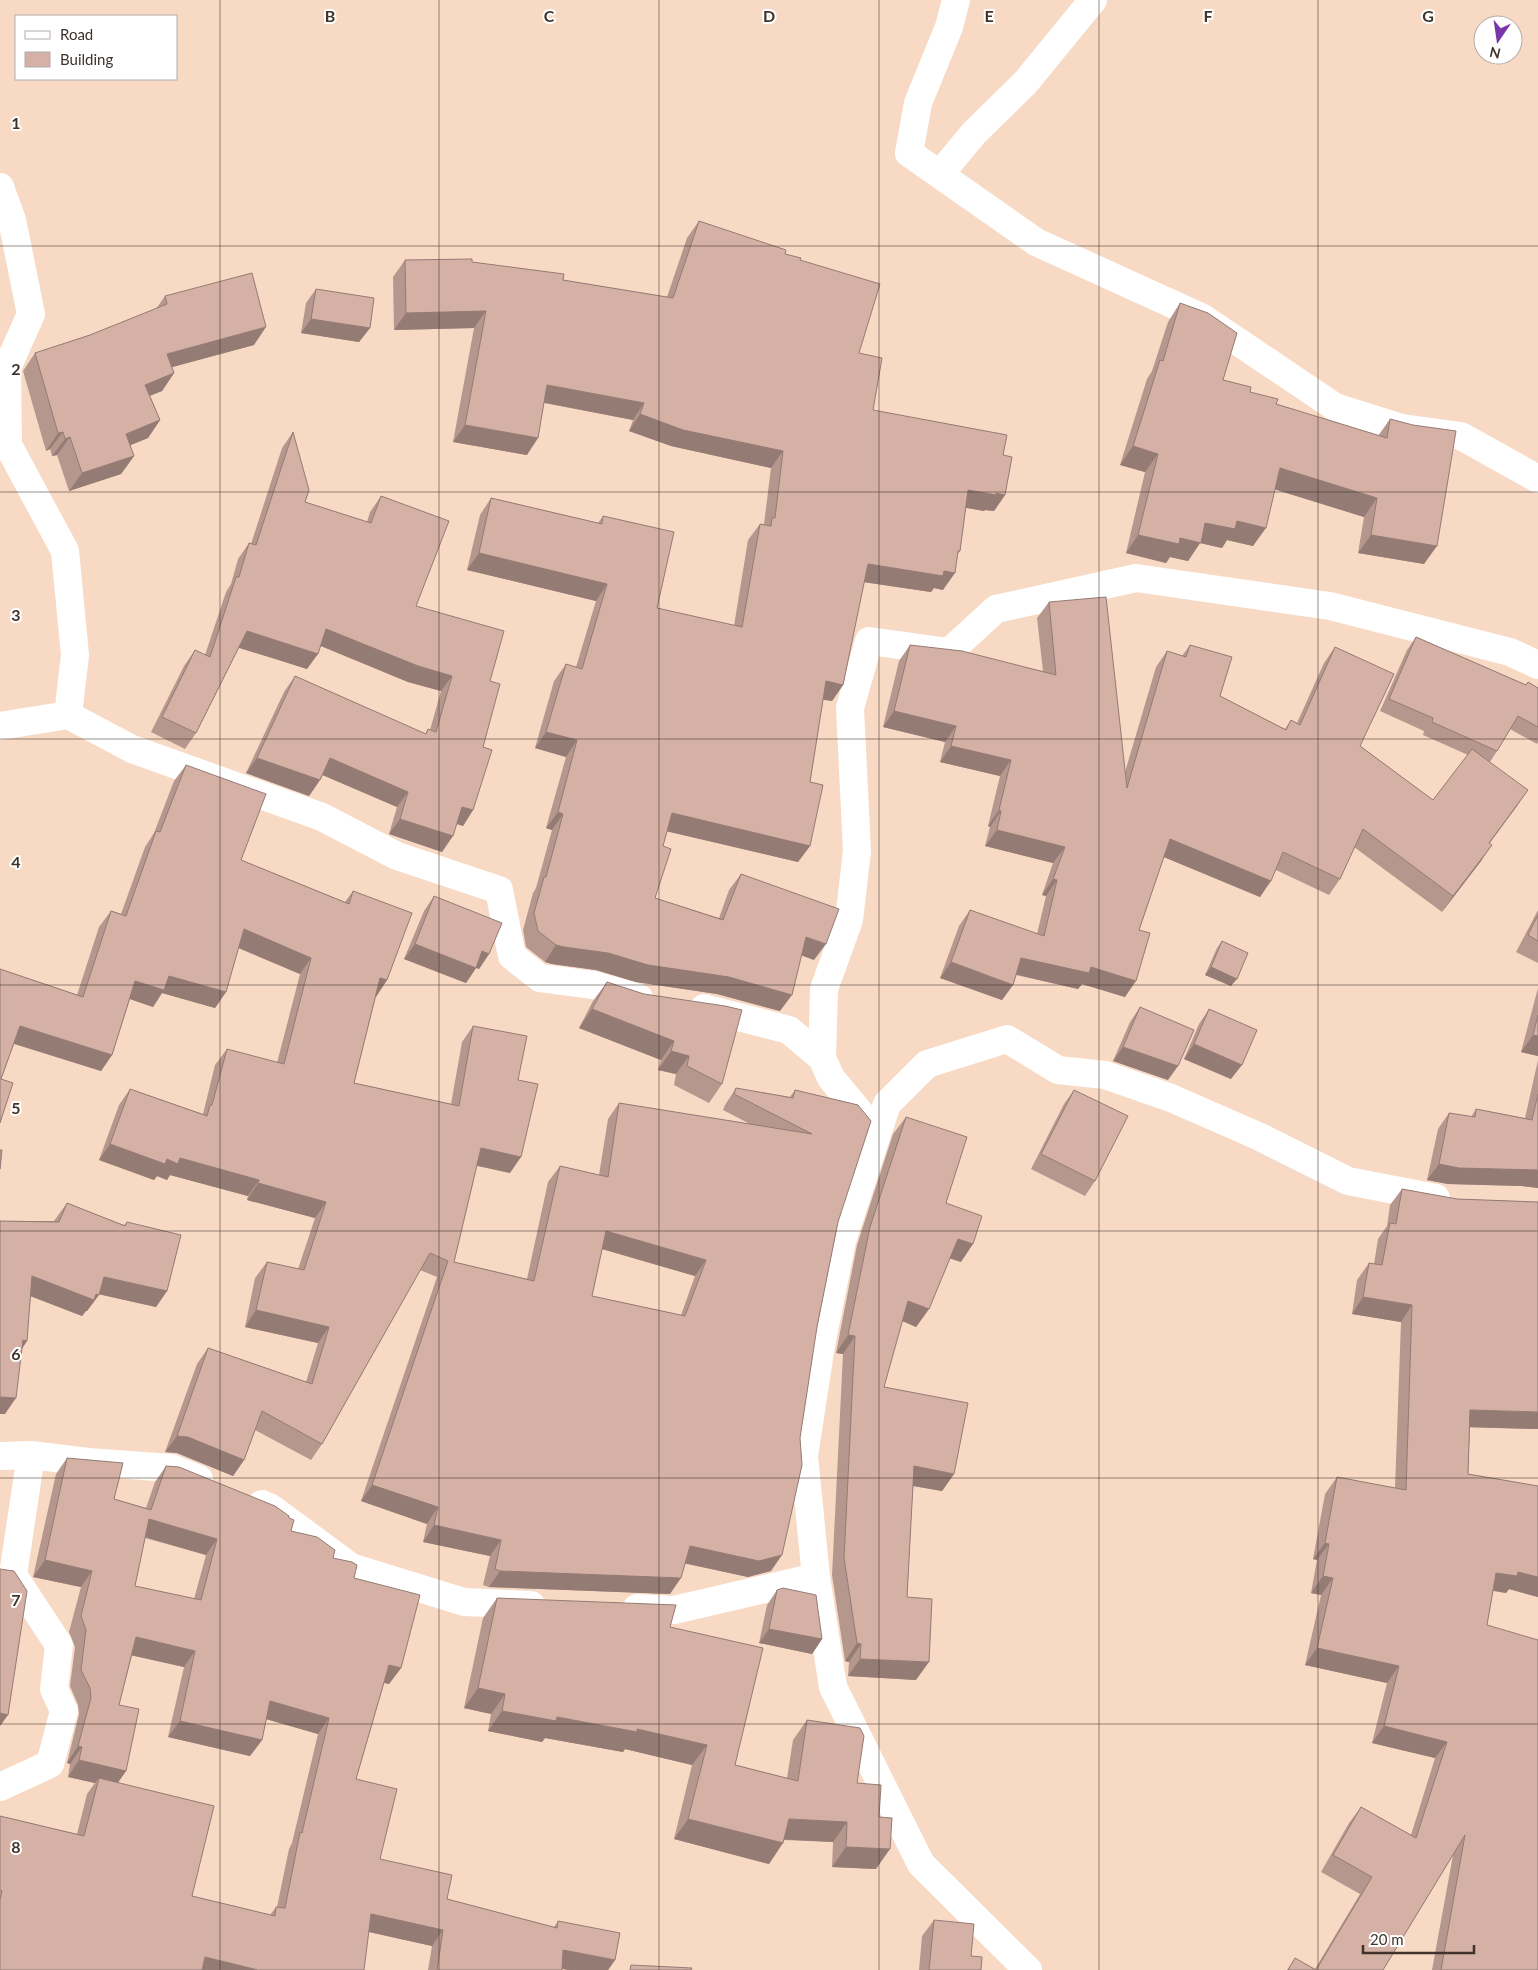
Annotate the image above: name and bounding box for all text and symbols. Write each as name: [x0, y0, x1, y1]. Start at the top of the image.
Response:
text: B: [325, 6, 335, 25]
text: C: [544, 6, 555, 25]
text: D: [763, 6, 775, 25]
text: E: [984, 6, 994, 25]
text: F: [1203, 6, 1213, 25]
text: G: [1422, 6, 1434, 25]
legend: [15, 15, 178, 80]
north arrow: [1473, 15, 1523, 65]
text: Road: [60, 25, 93, 43]
text: N: [1488, 44, 1502, 63]
text: Building: [60, 50, 113, 68]
text: 1: [11, 113, 21, 132]
text: 2: [11, 359, 21, 378]
text: 3: [11, 605, 21, 624]
text: 4: [11, 852, 21, 871]
text: 5: [11, 1098, 21, 1117]
text: 6: [11, 1344, 21, 1363]
text: 7: [11, 1590, 21, 1609]
text: 8: [11, 1837, 21, 1856]
scale bar: [1363, 1922, 1474, 1954]
text: 20 m: [1370, 1930, 1404, 1948]

